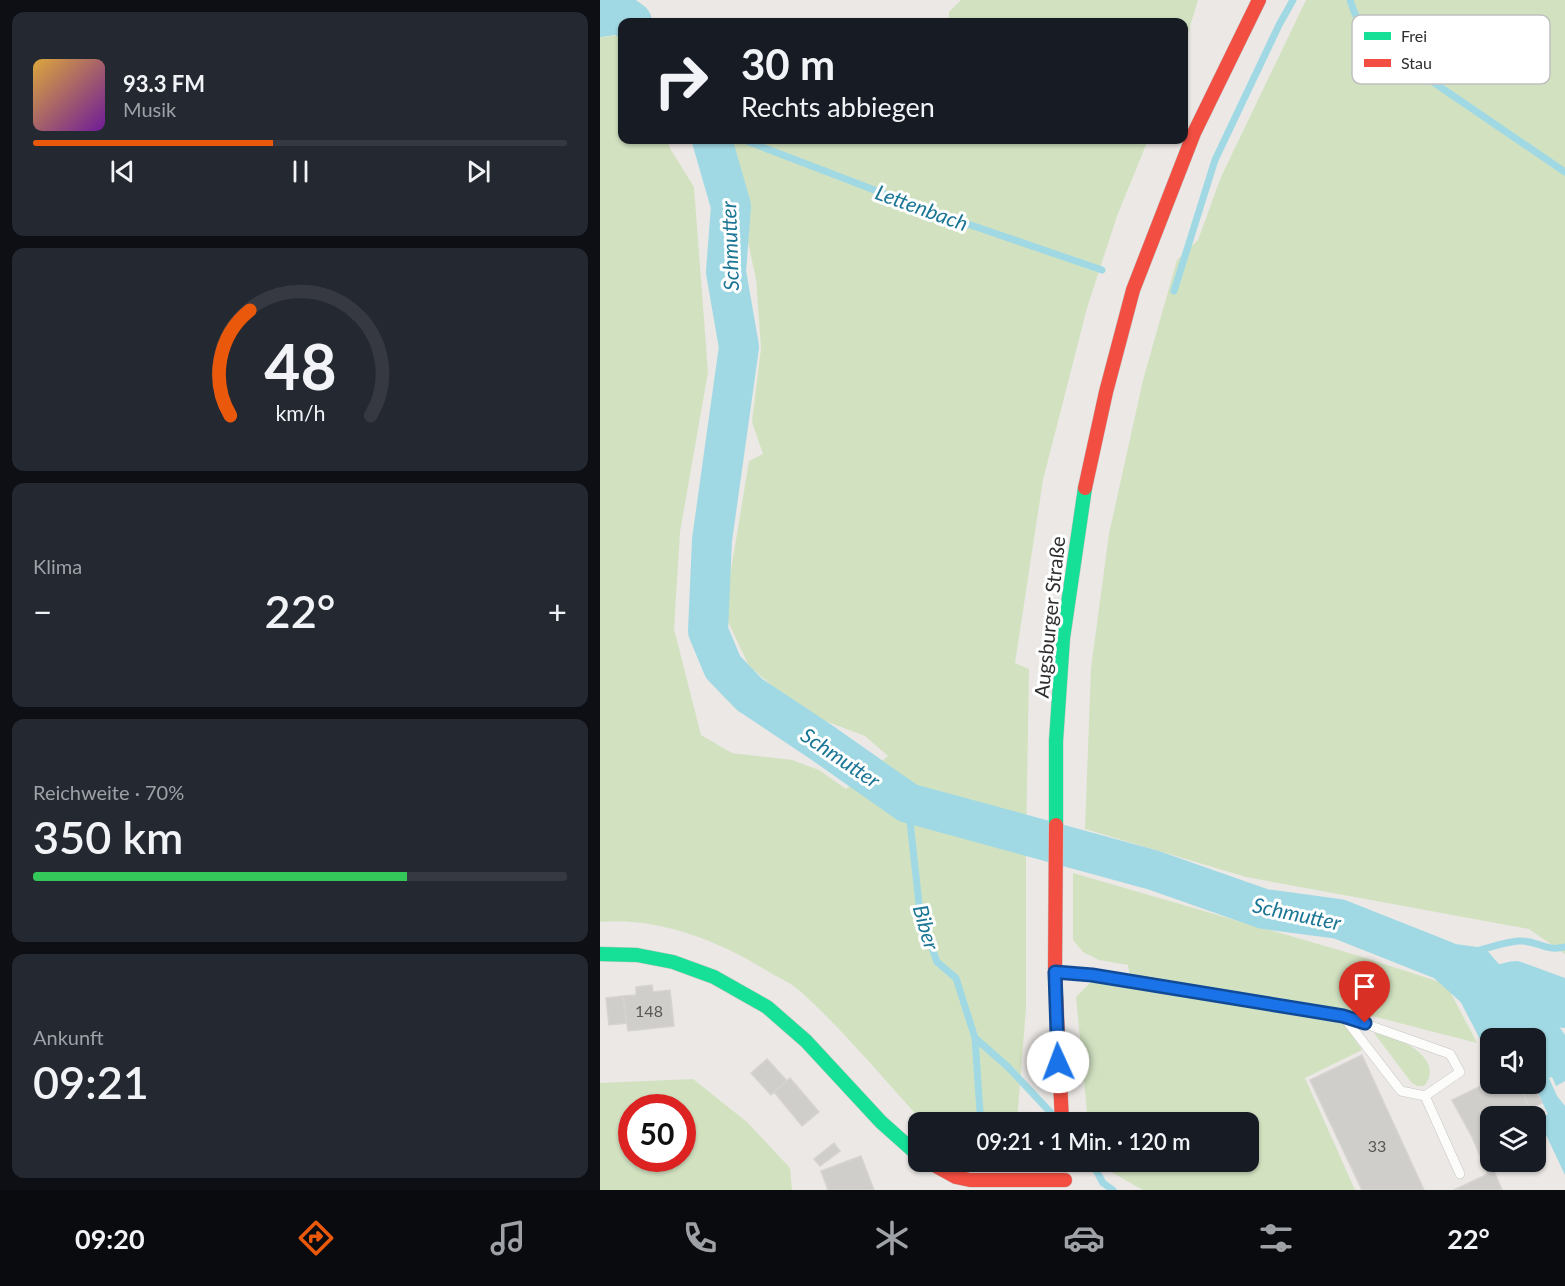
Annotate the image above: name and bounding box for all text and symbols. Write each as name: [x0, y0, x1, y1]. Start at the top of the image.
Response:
legend: [1352, 15, 1550, 84]
text: Frei: [1401, 26, 1427, 45]
text: 30 m: [741, 39, 835, 89]
icon: right: [642, 42, 720, 120]
text: Stau: [1401, 53, 1432, 72]
text: 93.3 FM: [123, 70, 205, 97]
text: Rechts abbiegen: [741, 90, 935, 123]
text: Musik: [123, 97, 176, 121]
icon: previous: [106, 155, 139, 188]
icon: pause: [284, 155, 317, 188]
icon: next: [462, 155, 495, 188]
water label: Lettenbach: [872, 179, 972, 235]
water label: Schmutter: [715, 200, 743, 291]
text: 48: [264, 329, 336, 404]
text: km/h: [275, 401, 325, 427]
street label: Augsburger Straße: [1029, 535, 1069, 699]
text: Klima: [33, 554, 82, 578]
text: 22°: [265, 584, 335, 638]
text: −: [33, 591, 52, 631]
text: +: [548, 591, 567, 631]
water label: Schmutter: [797, 722, 886, 793]
text: Reichweite · 70%: [33, 780, 184, 804]
text: 350 km: [33, 810, 183, 864]
water label: Schmutter: [1251, 891, 1344, 935]
water label: Biber: [909, 902, 946, 953]
pin: [1339, 961, 1390, 1023]
icon: arrive: [1348, 970, 1381, 1003]
house number: 148: [635, 1001, 663, 1020]
text: Ankunft: [33, 1025, 104, 1049]
map controls: [1480, 1028, 1546, 1172]
button: sound: [1480, 1028, 1546, 1094]
position arrow: [1026, 1030, 1090, 1094]
text: 09:21: [33, 1055, 149, 1109]
speed limit sign: 50: [618, 1094, 696, 1172]
button: layers: [1480, 1106, 1546, 1172]
text: 09:21 · 1 Min. · 120 m: [976, 1128, 1191, 1155]
house number: 33: [1368, 1136, 1386, 1155]
icon: directions: [295, 1217, 337, 1259]
icon: music: [487, 1217, 529, 1259]
icon: phone: [679, 1217, 721, 1259]
icon: climate: [871, 1217, 913, 1259]
icon: car: [1063, 1217, 1105, 1259]
icon: filters: [1255, 1217, 1297, 1259]
text: 09:20: [75, 1222, 145, 1255]
text: 22°: [1447, 1222, 1490, 1255]

